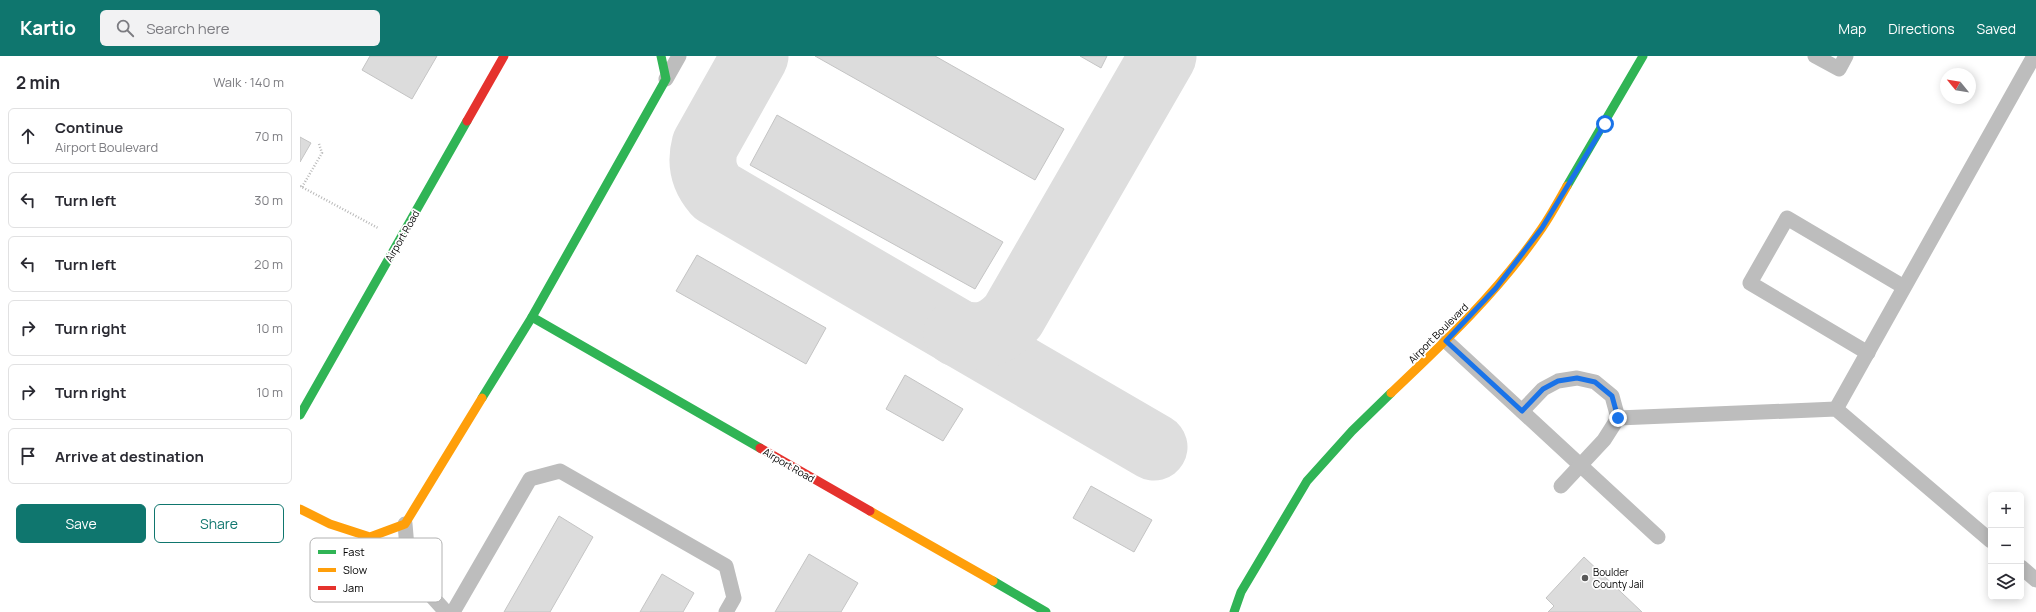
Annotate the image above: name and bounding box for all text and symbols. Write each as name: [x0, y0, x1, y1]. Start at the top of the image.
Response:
search box: [100, 10, 380, 46]
text: Kartio: [20, 15, 76, 41]
icon: search: [114, 17, 136, 39]
text: Search here: [146, 18, 230, 39]
text: Map: [1838, 19, 1866, 38]
text: Directions: [1888, 19, 1955, 38]
text: Saved: [1977, 19, 2016, 38]
north arrow: [1940, 68, 1976, 104]
text: 2 min: [16, 71, 60, 94]
text: Walk · 140 m: [213, 73, 284, 91]
route start: [1596, 115, 1614, 133]
text: Continue: [55, 117, 123, 138]
icon: ahead: [17, 125, 39, 147]
text: 70 m: [255, 127, 283, 145]
text: Airport Boulevard: [55, 138, 158, 156]
icon: left: [17, 189, 39, 211]
text: Turn left: [55, 190, 117, 211]
text: 30 m: [254, 191, 283, 209]
street label: Airport Road: [382, 208, 422, 264]
icon: left: [17, 253, 39, 275]
text: Turn left: [55, 254, 117, 275]
text: 20 m: [254, 255, 283, 273]
street label: Airport Boulevard: [1405, 300, 1471, 366]
icon: right: [17, 317, 39, 339]
text: Turn right: [55, 318, 126, 339]
text: 10 m: [256, 319, 283, 337]
icon: right: [17, 381, 39, 403]
text: Turn right: [55, 382, 126, 403]
text: 10 m: [256, 383, 283, 401]
route end: [1609, 409, 1627, 427]
icon: arrive: [17, 445, 39, 467]
street label: Airport Road: [761, 445, 817, 485]
text: Arrive at destination: [55, 446, 204, 467]
map controls: [1988, 492, 2024, 600]
button: +: [1988, 492, 2024, 528]
button: Save: [16, 504, 146, 543]
button: Share: [154, 504, 284, 543]
button: −: [1988, 528, 2024, 564]
legend: [310, 538, 442, 602]
text: Fast: [343, 544, 365, 559]
text: Slow: [343, 562, 368, 577]
button: layers: [1988, 564, 2024, 600]
place label: Boulder County Jail: [1593, 565, 1644, 591]
marker: Boulder County Jail: [1580, 573, 1590, 583]
text: Jam: [343, 580, 364, 595]

